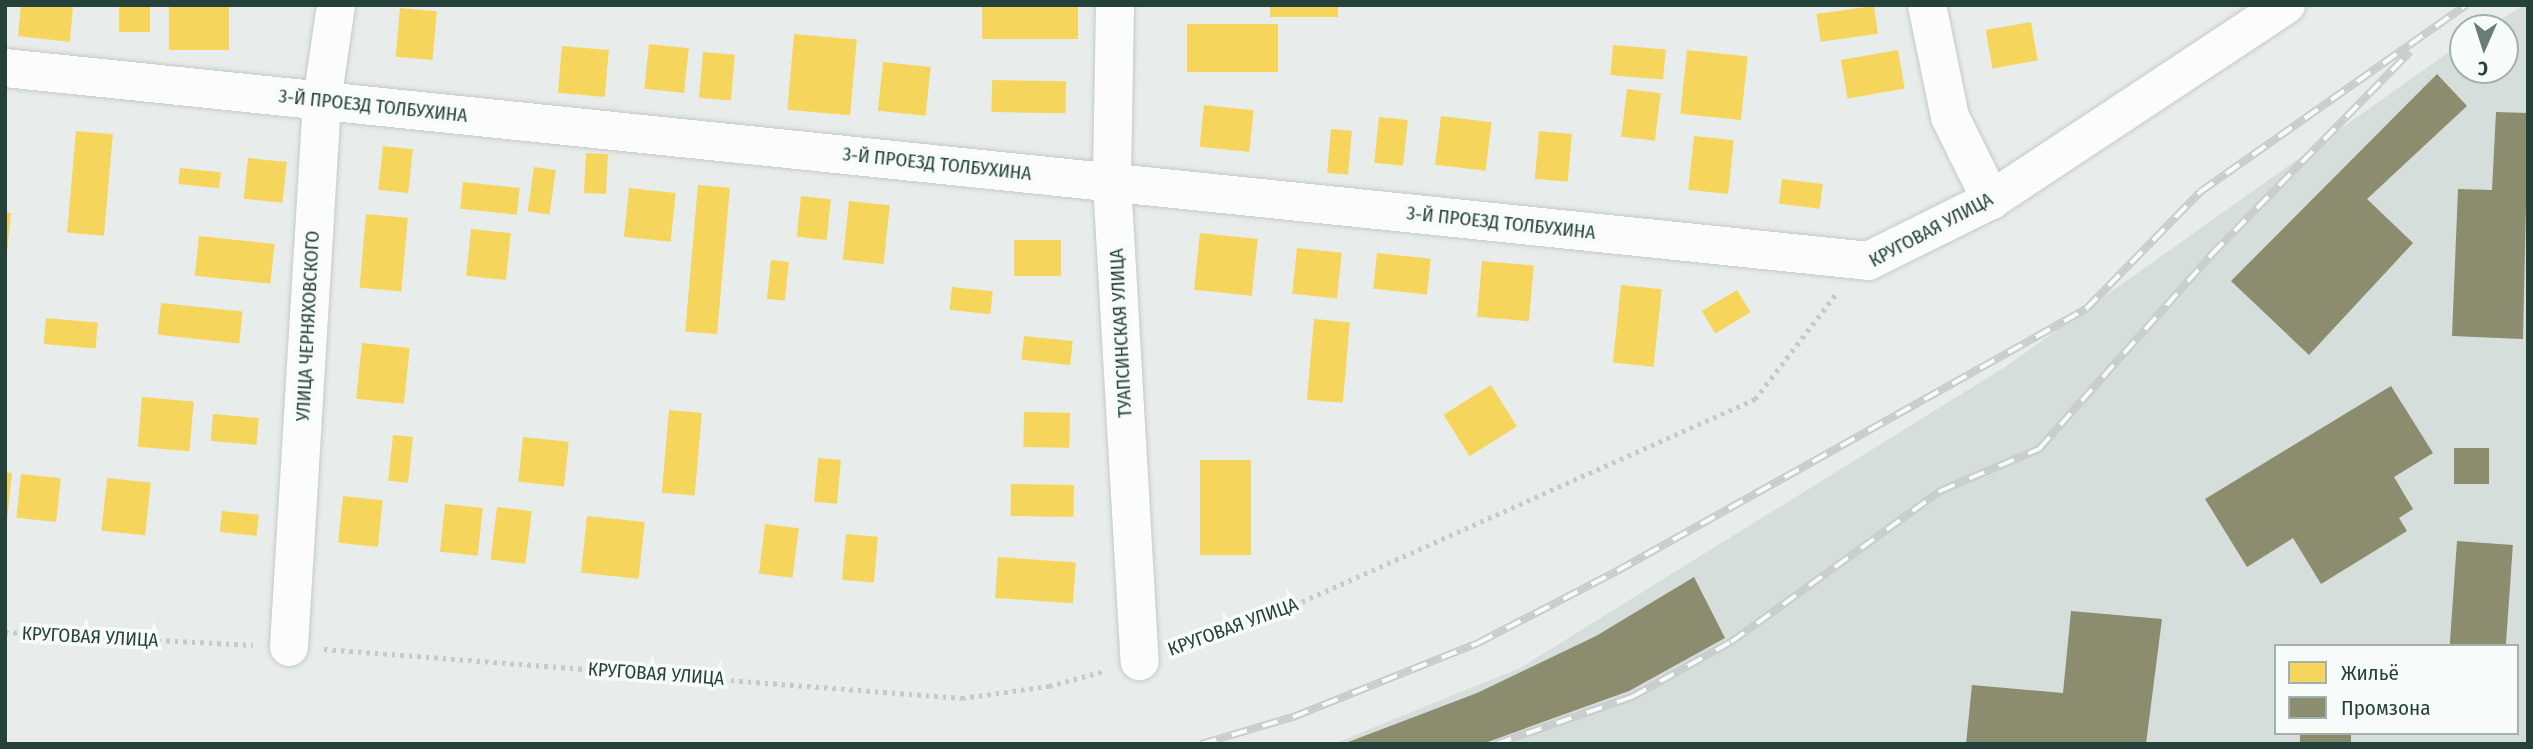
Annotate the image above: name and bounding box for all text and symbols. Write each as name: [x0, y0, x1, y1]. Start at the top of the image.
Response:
north arrow: [2449, 14, 2519, 84]
text: С: [2477, 57, 2489, 80]
street label: 3-Й ПРОЕЗД ТОЛБУХИНА: [278, 85, 468, 127]
street label: 3-Й ПРОЕЗД ТОЛБУХИНА: [842, 143, 1032, 185]
street label: КРУГОВАЯ УЛИЦА: [1865, 188, 1997, 272]
street label: 3-Й ПРОЕЗД ТОЛБУХИНА: [1406, 202, 1596, 244]
street label: УЛИЦА ЧЕРНЯХОВСКОГО: [292, 230, 324, 422]
street label: ТУАПСИНСКАЯ УЛИЦА: [1105, 248, 1137, 418]
street label: КРУГОВАЯ УЛИЦА: [1165, 593, 1301, 661]
street label: КРУГОВАЯ УЛИЦА: [21, 622, 159, 652]
legend: [2274, 644, 2519, 735]
street label: КРУГОВАЯ УЛИЦА: [587, 658, 725, 690]
text: Жильё: [2341, 660, 2399, 686]
text: Промзона: [2341, 695, 2430, 721]

